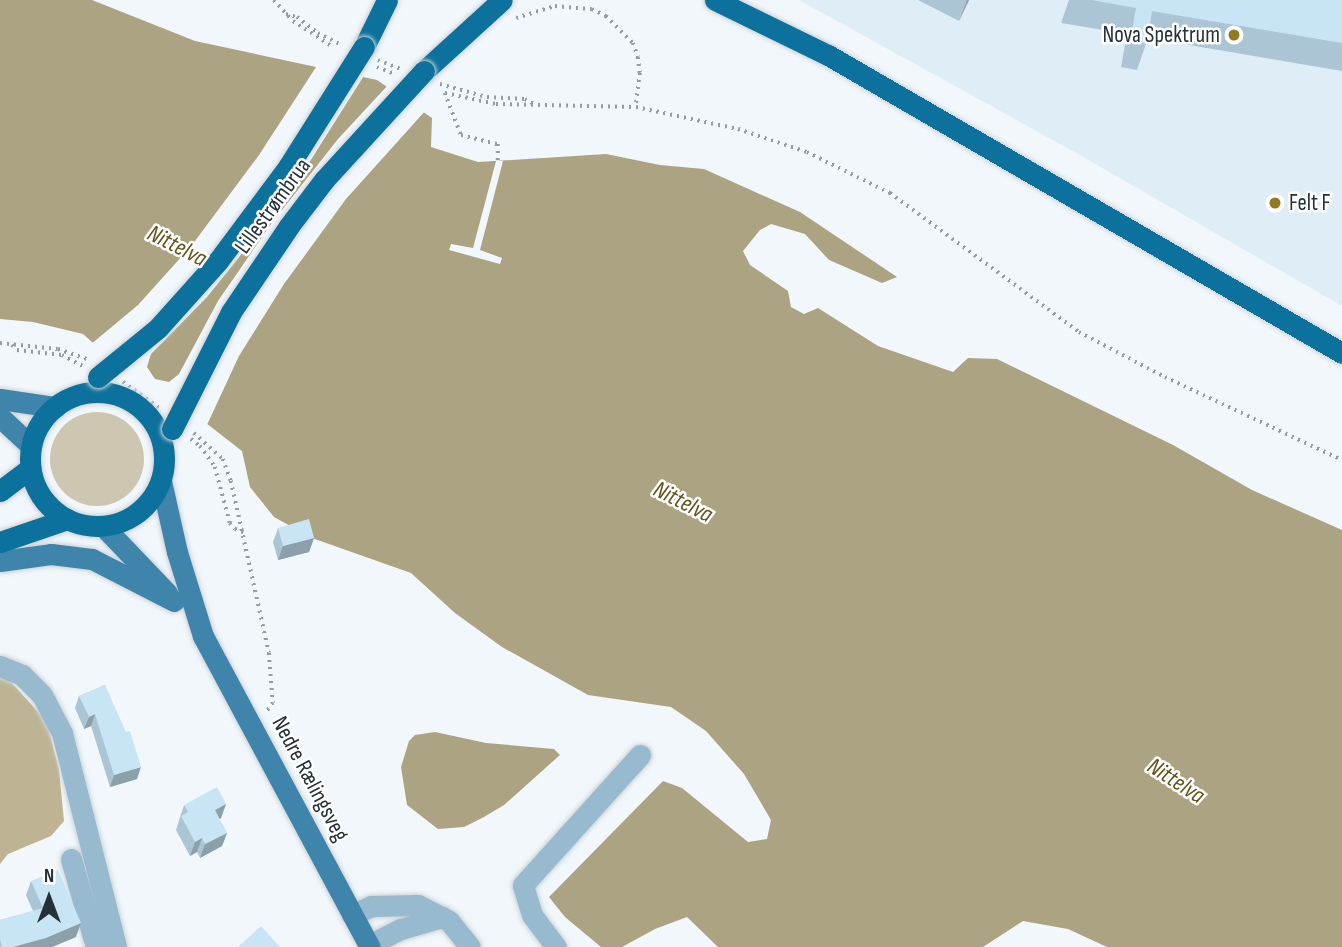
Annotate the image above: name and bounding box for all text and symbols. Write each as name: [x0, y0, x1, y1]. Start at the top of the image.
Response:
place label: Nova Spektrum: [1102, 21, 1220, 49]
marker: Nova Spektrum: [1226, 27, 1242, 43]
street label: Lillestrømbrua: [229, 153, 317, 259]
place label: Felt F: [1289, 189, 1331, 217]
marker: Felt F: [1267, 195, 1283, 211]
water label: Nittelva: [142, 219, 212, 273]
water label: Nittelva: [648, 475, 718, 529]
street label: Nedre Rælingsveg: [266, 712, 354, 846]
water label: Nittelva: [1142, 752, 1210, 810]
north arrow: [14, 863, 84, 933]
text: N: [44, 865, 54, 888]

